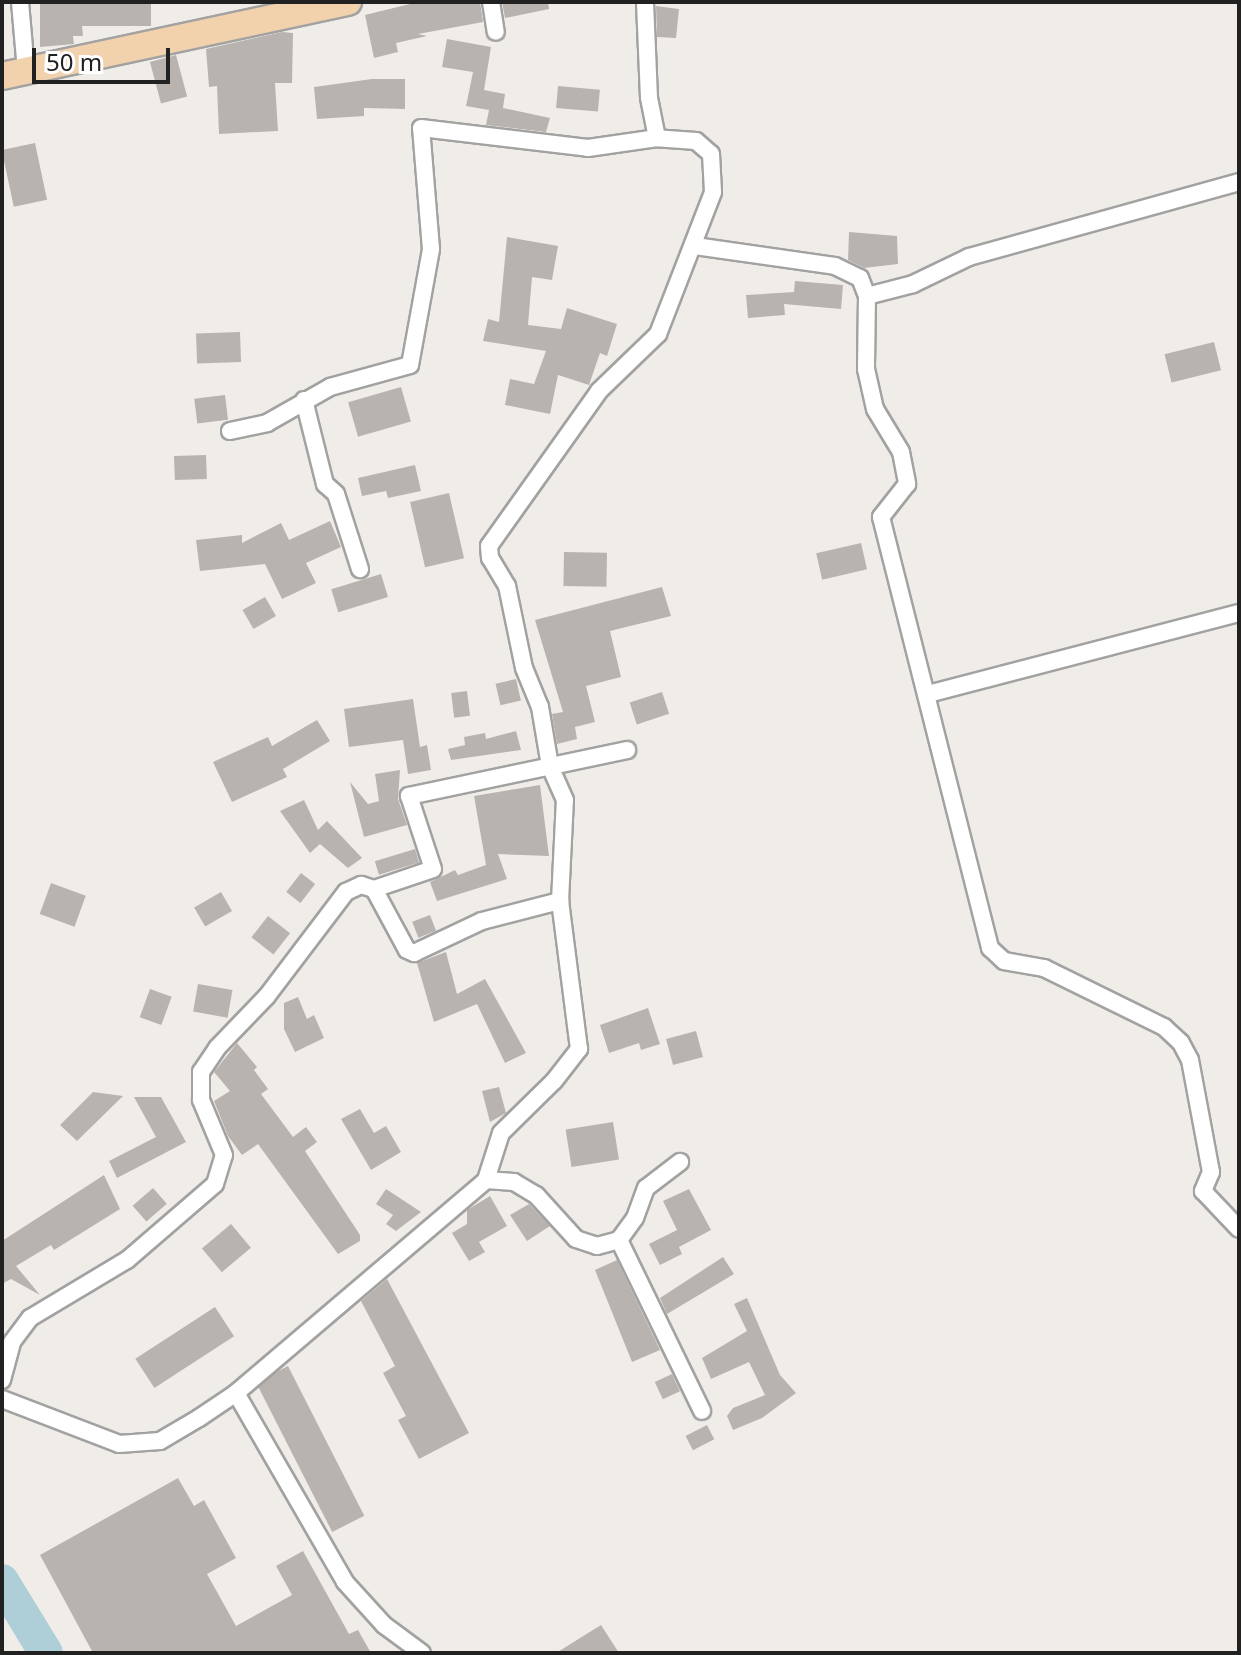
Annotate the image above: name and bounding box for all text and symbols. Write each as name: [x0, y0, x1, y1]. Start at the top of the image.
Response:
scale bar: [36, 32, 174, 82]
text: 50 m: [46, 45, 102, 78]

